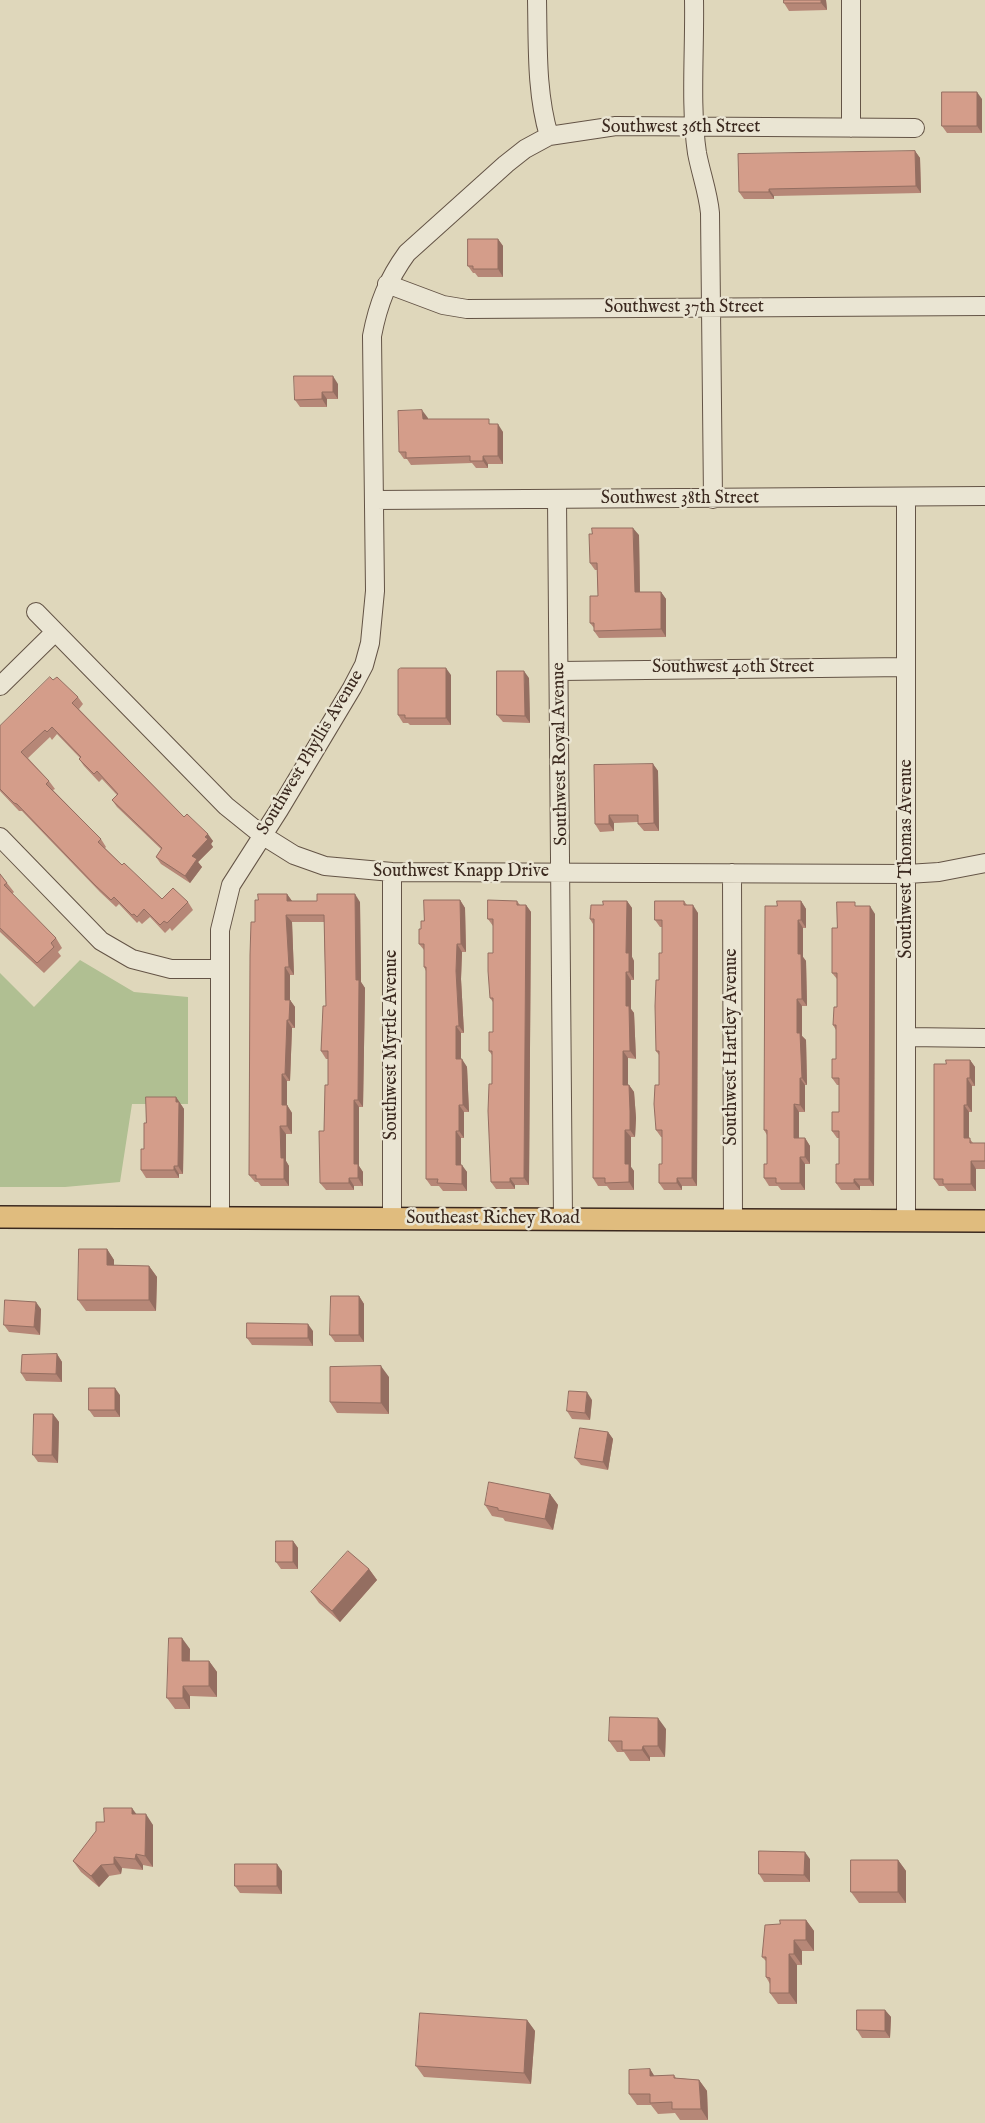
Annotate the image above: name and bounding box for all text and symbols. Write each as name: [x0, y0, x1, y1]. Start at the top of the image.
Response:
street label: Southwest 36th Street: [602, 117, 760, 139]
street label: Southwest 37th Street: [604, 297, 764, 319]
street label: Southwest 38th Street: [601, 488, 759, 510]
street label: Southwest 40th Street: [652, 657, 814, 679]
street label: Southwest Royal Avenue: [549, 662, 573, 846]
street label: Southwest Phyllis Avenue: [253, 667, 369, 839]
street label: Southwest Thomas Avenue: [896, 759, 918, 959]
street label: Southwest Knapp Drive: [373, 861, 549, 883]
street label: Southwest Hartley Avenue: [721, 948, 743, 1146]
street label: Southwest Myrtle Avenue: [381, 950, 403, 1140]
street label: Southeast Richey Road: [406, 1208, 580, 1230]

